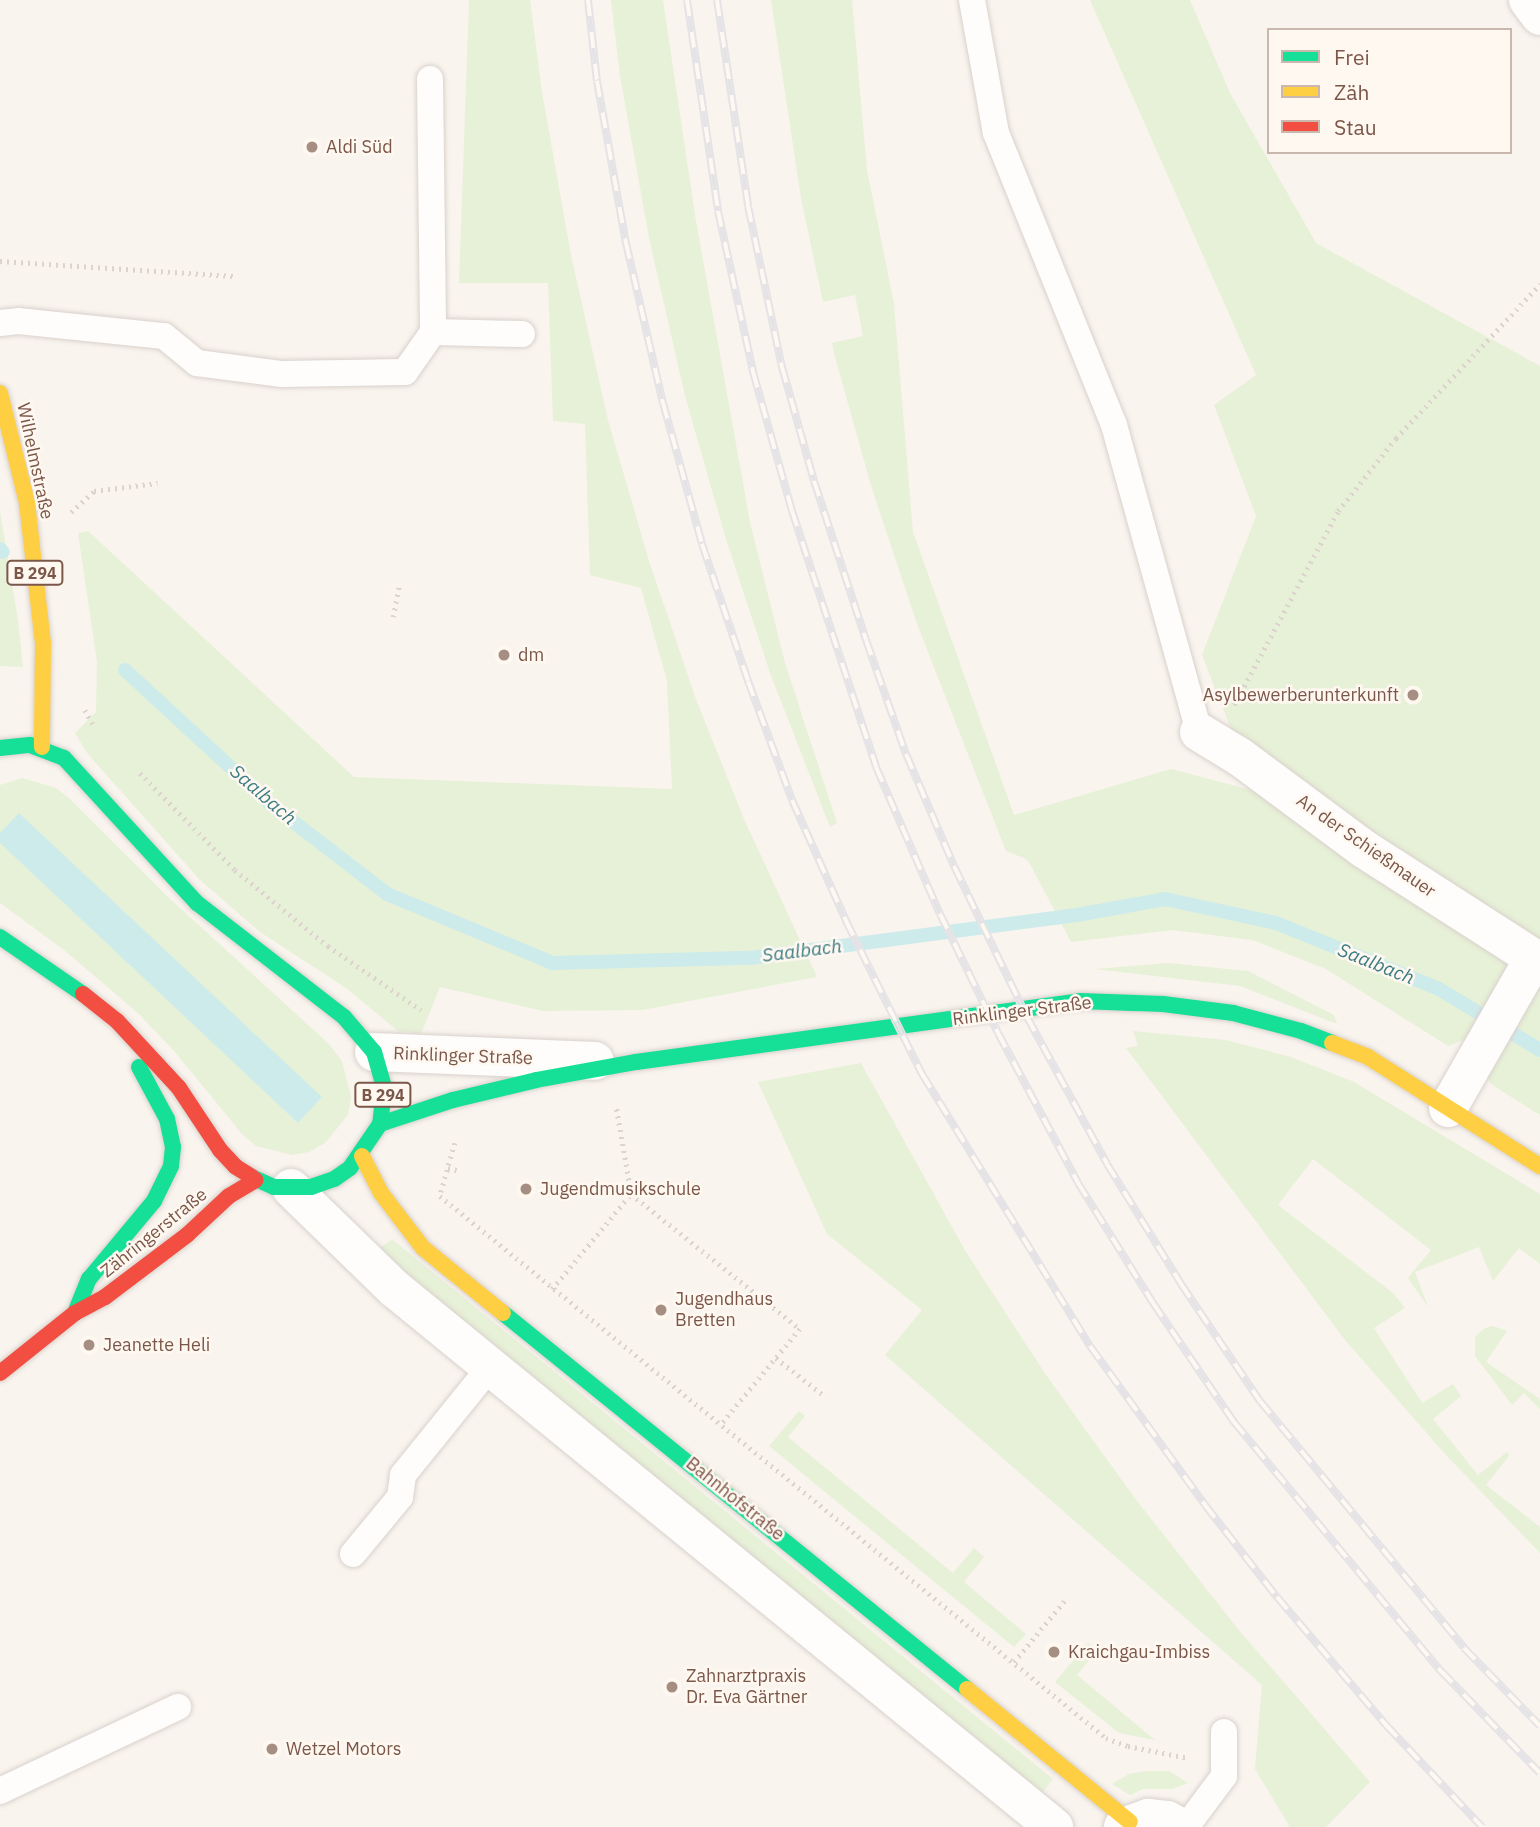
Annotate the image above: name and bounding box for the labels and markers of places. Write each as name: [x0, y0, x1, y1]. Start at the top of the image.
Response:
place label: Aldi Süd: [326, 136, 393, 158]
marker: Aldi Süd: [304, 139, 320, 155]
place label: dm: [518, 644, 544, 666]
marker: dm: [496, 647, 512, 663]
place label: Asylbewerberunterkunft: [1203, 684, 1399, 706]
marker: Asylbewerberunterkunft: [1405, 687, 1421, 703]
place label: Jugendmusikschule: [540, 1178, 701, 1200]
marker: Jugendmusikschule: [518, 1181, 534, 1197]
place label: Jugendhaus Bretten: [675, 1289, 773, 1332]
marker: Jugendhaus Bretten: [653, 1302, 669, 1318]
place label: Jeanette Heli: [103, 1334, 210, 1356]
marker: Jeanette Heli: [81, 1337, 97, 1353]
place label: Kraichgau-Imbiss: [1068, 1641, 1210, 1663]
marker: Kraichgau-Imbiss: [1046, 1644, 1062, 1660]
place label: Zahnarztpraxis Dr. Eva Gärtner: [686, 1666, 807, 1708]
marker: Zahnarztpraxis Dr. Eva Gärtner: [664, 1679, 680, 1695]
place label: Wetzel Motors: [286, 1738, 402, 1760]
marker: Wetzel Motors: [264, 1741, 280, 1757]

